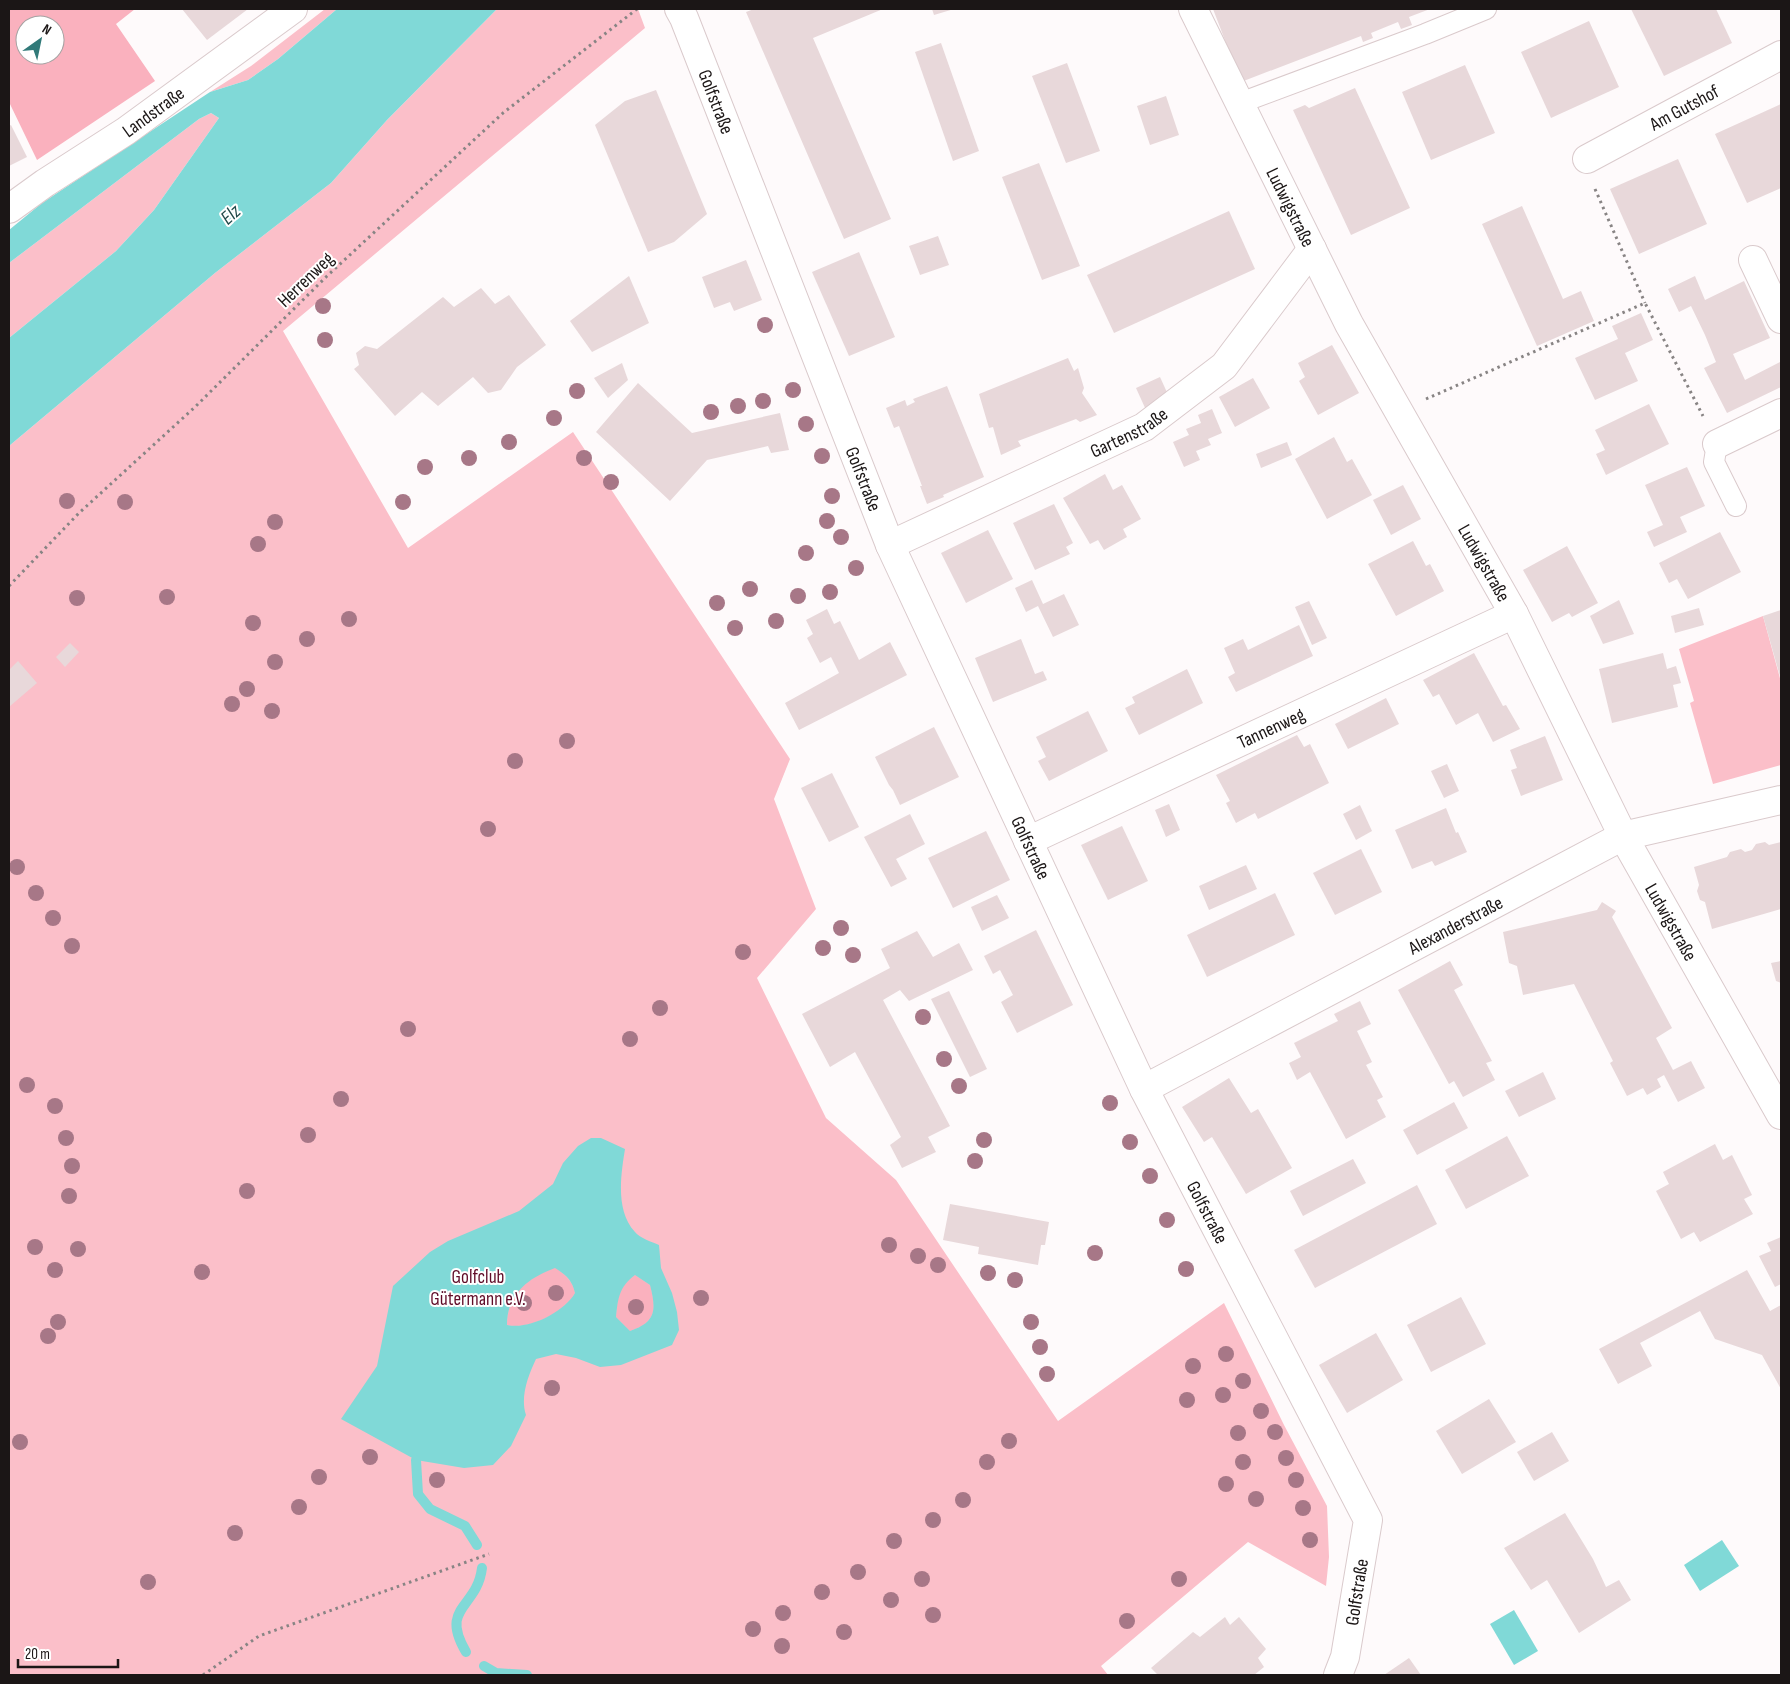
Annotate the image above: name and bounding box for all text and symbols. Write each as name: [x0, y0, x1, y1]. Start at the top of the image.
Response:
north arrow: [15, 15, 65, 65]
text: N: [39, 20, 55, 39]
street label: Golfstraße: [692, 67, 738, 138]
street label: Am Gutshof: [1645, 80, 1724, 137]
street label: Landstraße: [118, 82, 189, 143]
street label: Ludwigstraße: [1260, 164, 1319, 251]
water label: Elz: [216, 199, 246, 230]
street label: Herrenweg: [273, 247, 339, 312]
street label: Gartenstraße: [1087, 403, 1173, 463]
street label: Golfstraße: [840, 444, 886, 515]
street label: Ludwigstraße: [1452, 520, 1515, 606]
street label: Tannenweg: [1234, 703, 1309, 755]
street label: Golfstraße: [1005, 813, 1055, 883]
street label: Ludwigstraße: [1639, 880, 1701, 965]
street label: Alexanderstraße: [1404, 892, 1507, 961]
street label: Golfstraße: [1181, 1177, 1232, 1248]
park label: Golfclub Gütermann e.V.: [430, 1266, 526, 1311]
street label: Golfstraße: [1341, 1557, 1374, 1627]
scale bar: [18, 1636, 118, 1668]
text: 20 m: [25, 1645, 50, 1664]

